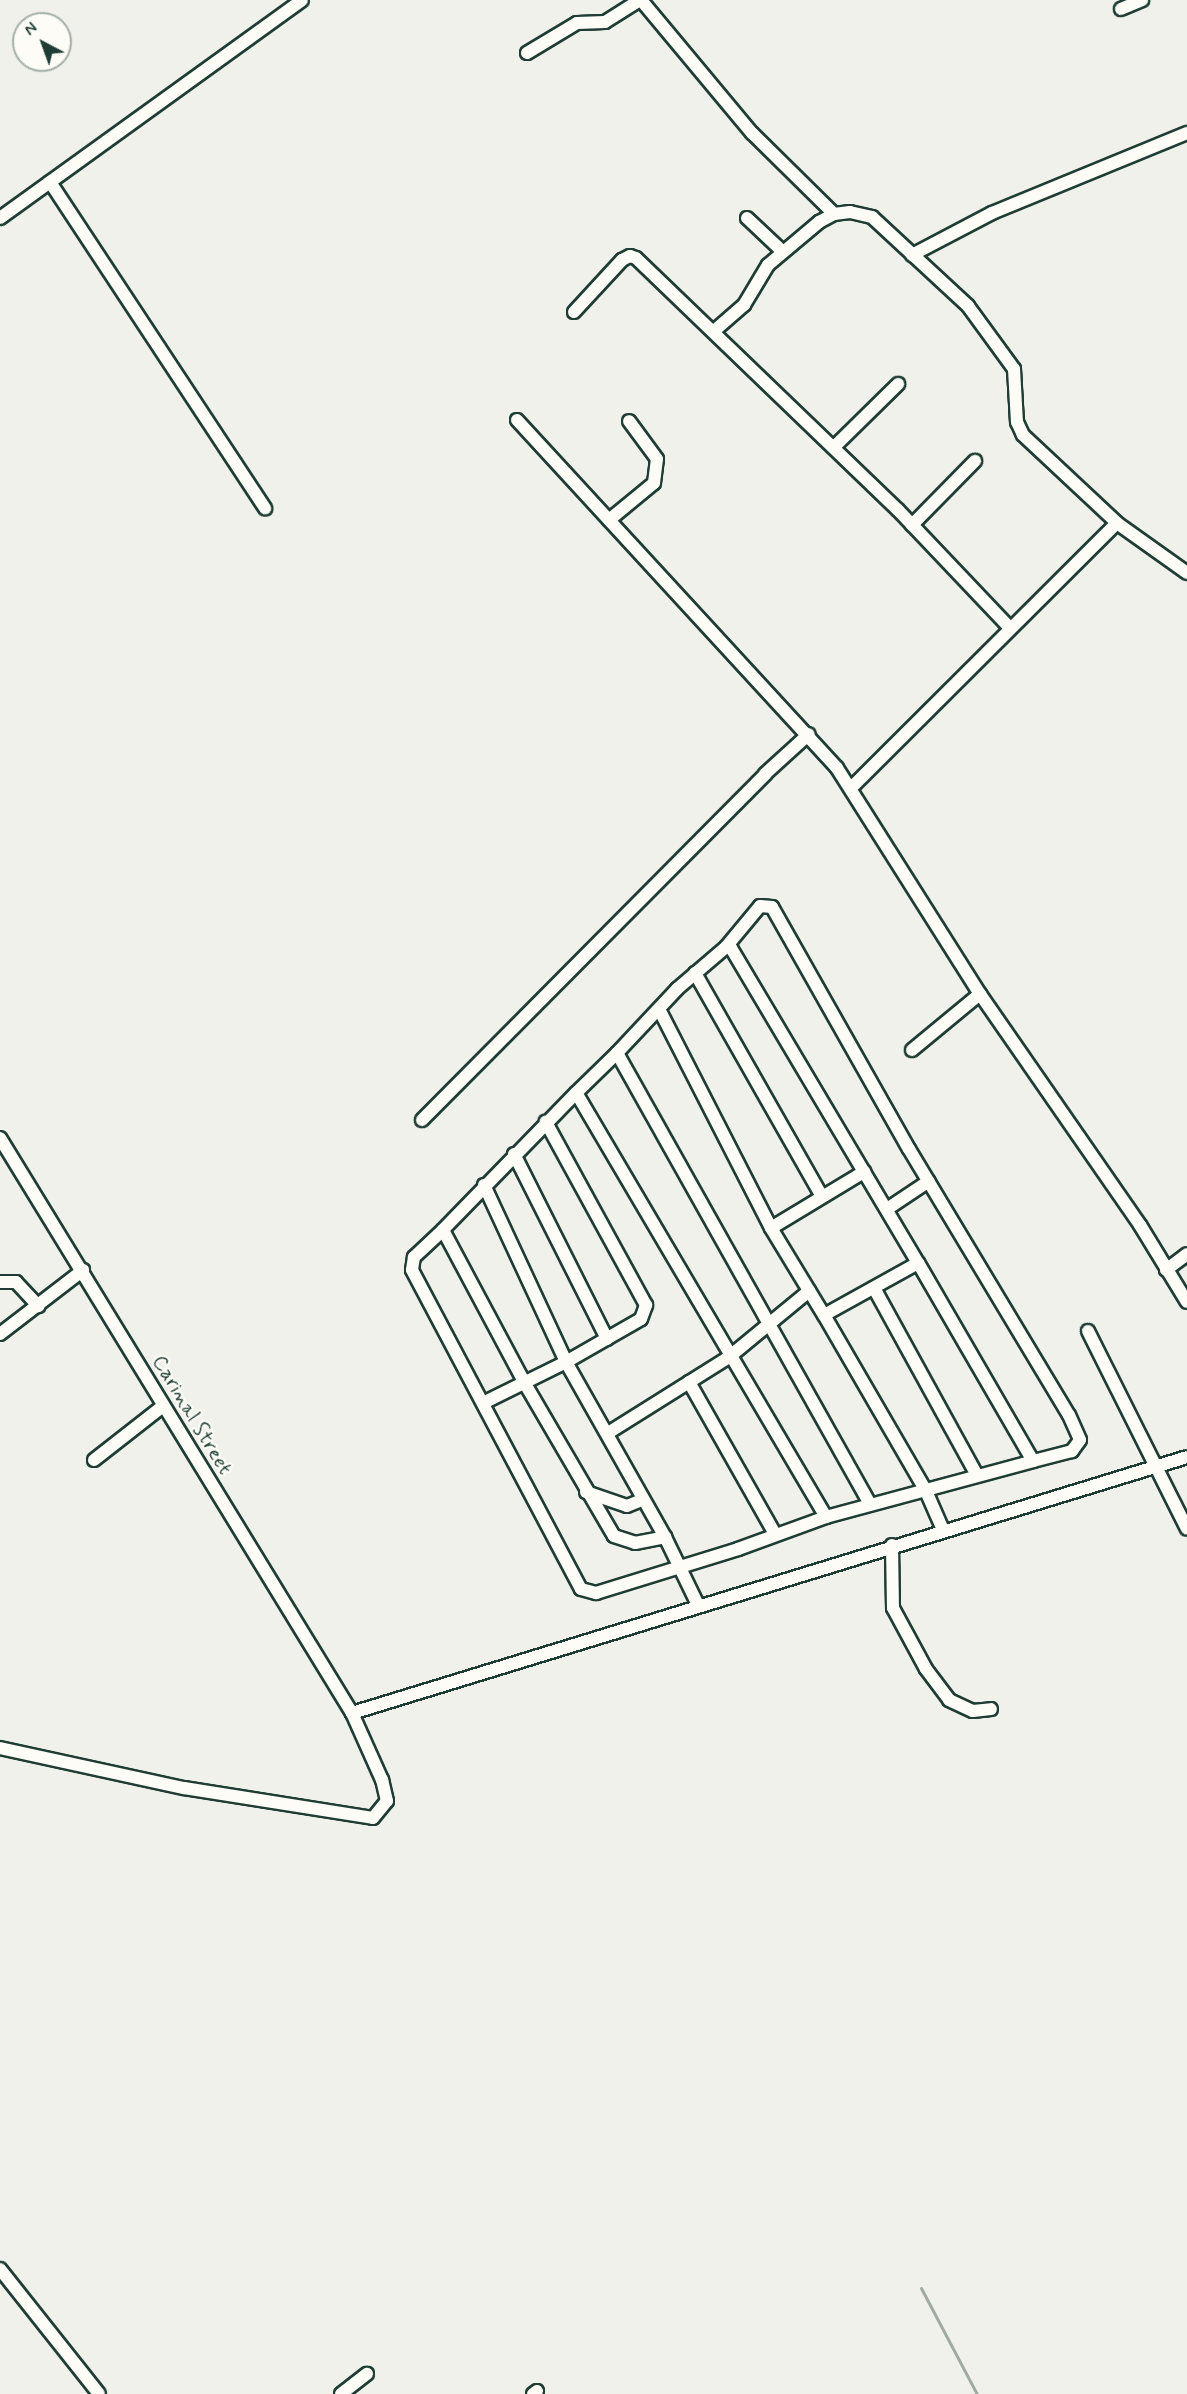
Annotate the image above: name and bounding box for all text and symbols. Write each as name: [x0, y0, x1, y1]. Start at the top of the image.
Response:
north arrow: [12, 12, 72, 72]
text: N: [20, 18, 42, 41]
street label: Carinal Street: [145, 1349, 239, 1481]

